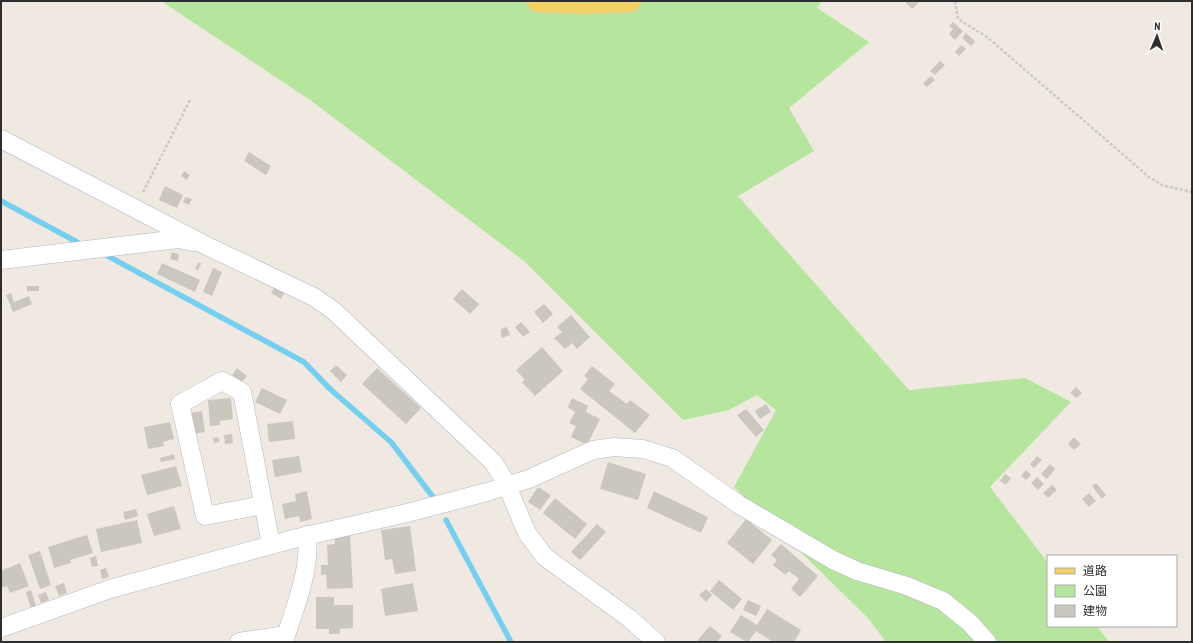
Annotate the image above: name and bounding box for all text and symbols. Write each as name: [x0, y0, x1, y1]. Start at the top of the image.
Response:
north arrow: [1137, 16, 1177, 56]
text: N: [1154, 19, 1161, 33]
legend: [1047, 555, 1177, 627]
text: 道路: [1083, 563, 1107, 578]
text: 公園: [1083, 583, 1107, 598]
text: 建物: [1083, 603, 1107, 618]

